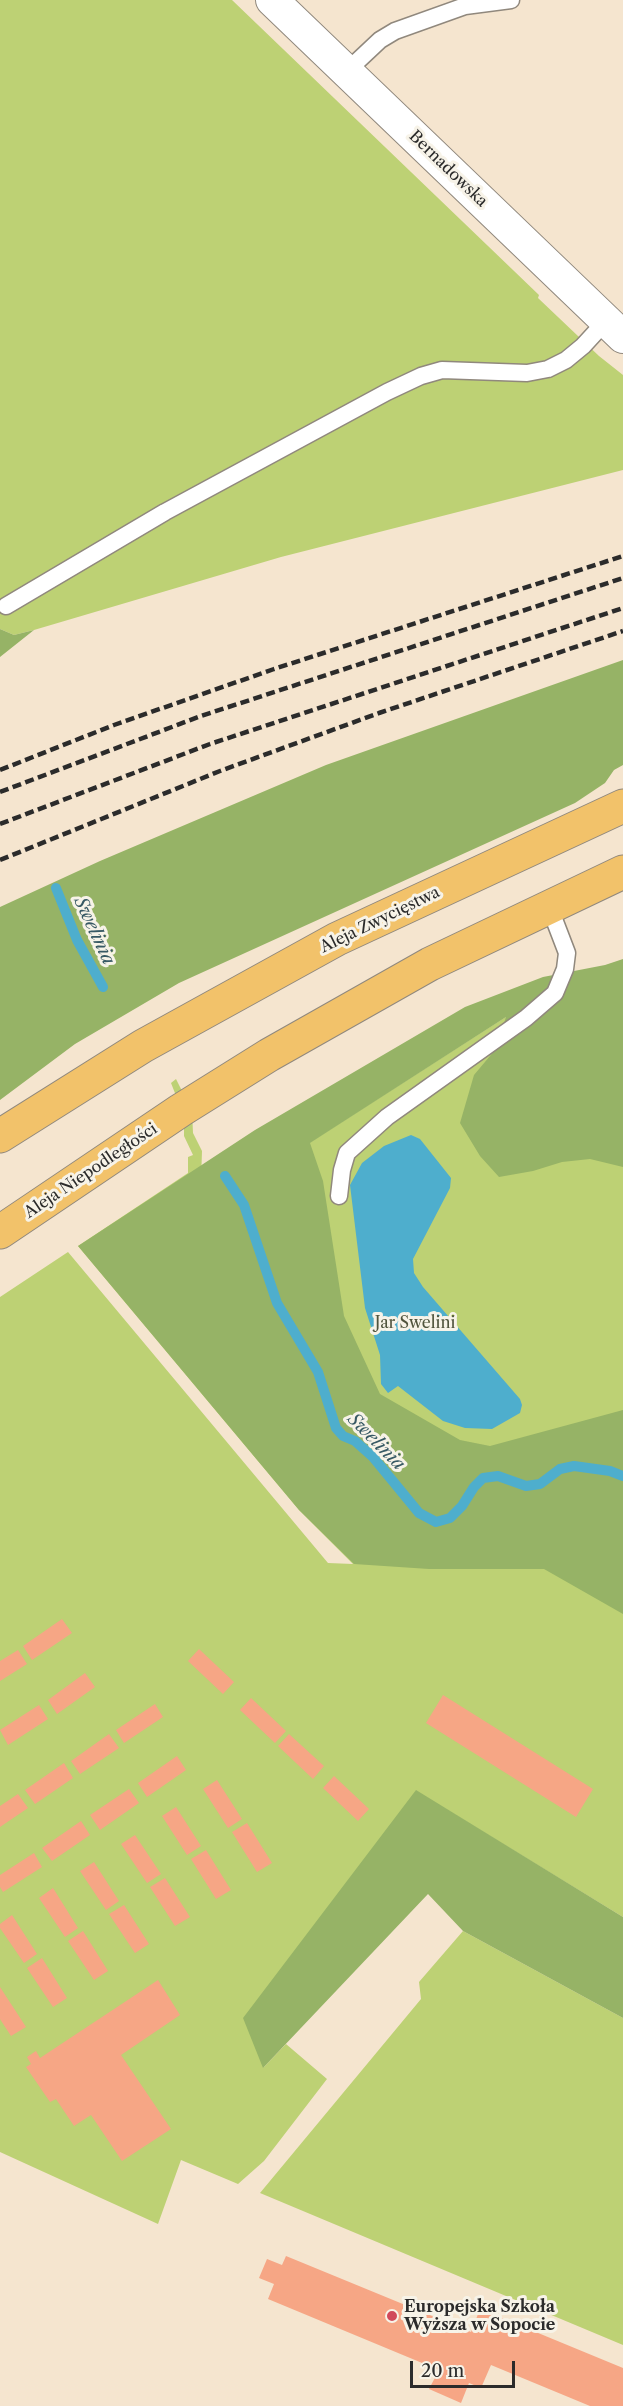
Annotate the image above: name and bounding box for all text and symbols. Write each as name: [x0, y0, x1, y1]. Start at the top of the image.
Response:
street label: Bernadowska: [405, 127, 491, 211]
street label: Aleja Zwycięstwa: [317, 883, 443, 957]
water label: Swelinia: [69, 894, 119, 968]
street label: Aleja Niepodległości: [21, 1119, 161, 1223]
park label: Jar Swelini: [375, 1313, 455, 1333]
water label: Swelinia: [343, 1409, 409, 1475]
place label: Europejska Szkoła Wyższa w Sopocie: [404, 2297, 555, 2335]
marker: Europejska Szkoła Wyższa w Sopocie: [385, 2309, 399, 2323]
scale bar: [413, 2349, 518, 2387]
text: 20 m: [421, 2360, 464, 2382]

